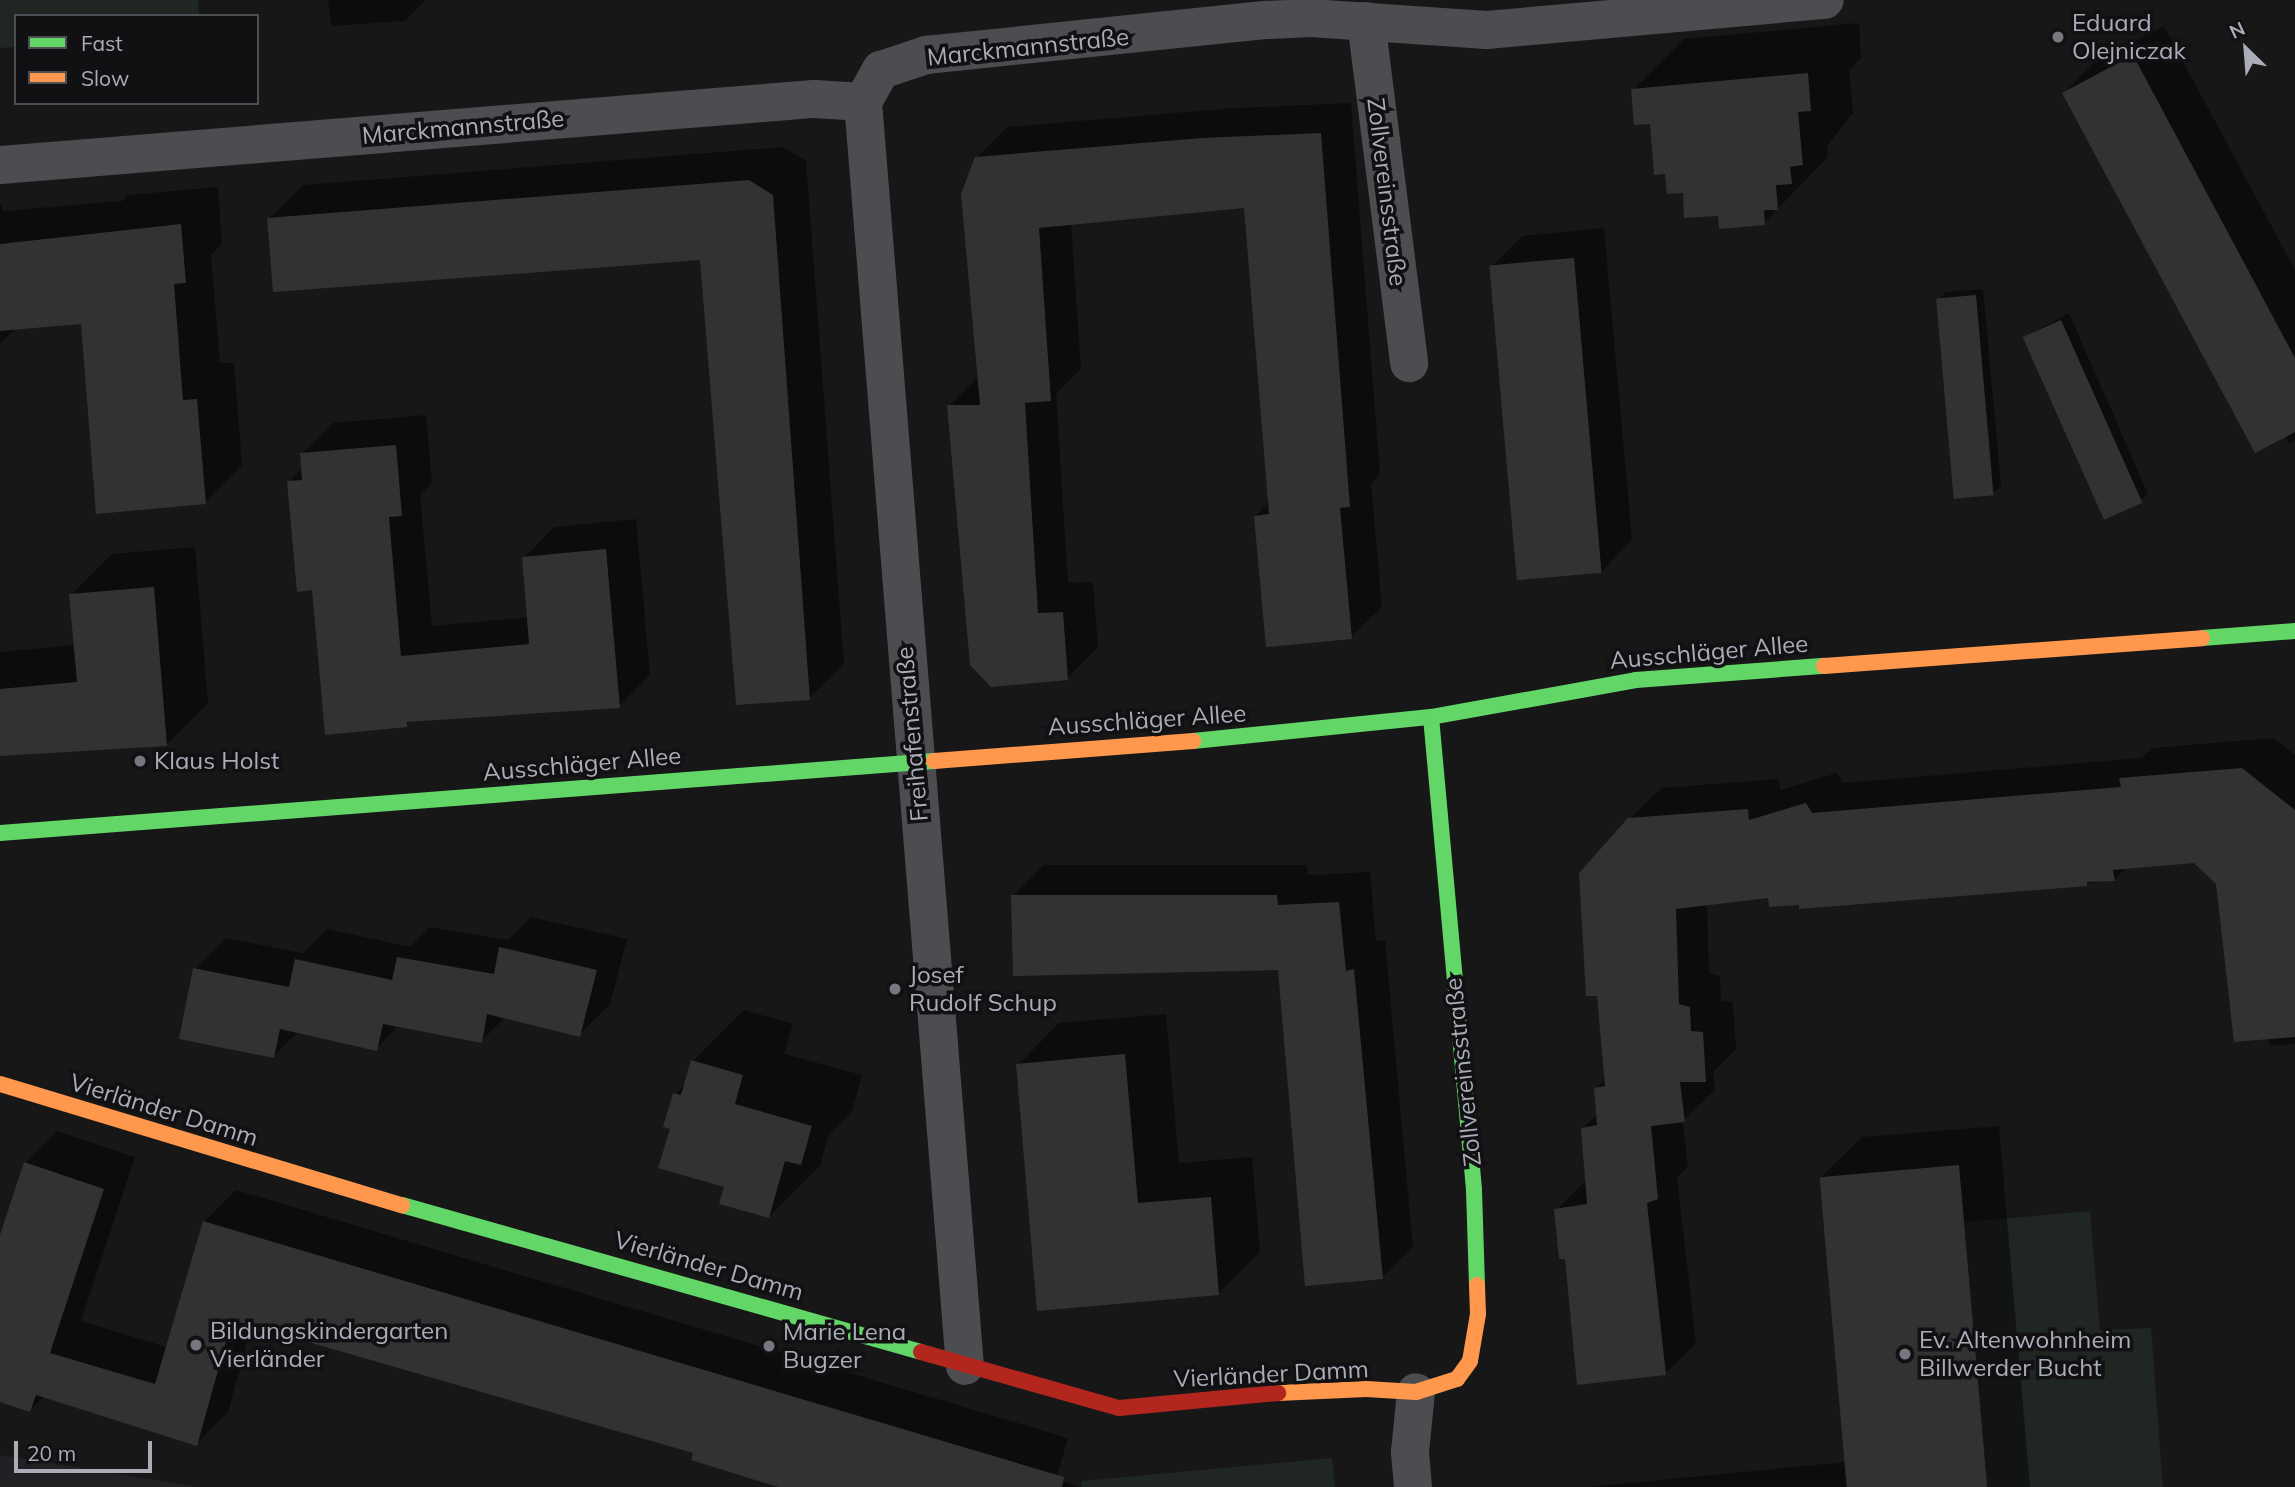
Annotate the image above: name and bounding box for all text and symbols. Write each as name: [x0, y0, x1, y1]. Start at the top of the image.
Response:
place label: Eduard Olejniczak: [2072, 9, 2186, 65]
legend: [14, 14, 259, 105]
north arrow: [2211, 14, 2281, 84]
text: N: [2226, 16, 2249, 44]
street label: Marckmannstraße: [926, 22, 1130, 72]
marker: Eduard Olejniczak: [2050, 29, 2066, 45]
text: Fast: [81, 30, 123, 56]
text: Slow: [81, 65, 129, 91]
street label: Zollvereinsstraße: [1361, 96, 1413, 288]
street label: Marckmannstraße: [361, 104, 565, 150]
street label: Ausschläger Allee: [1609, 629, 1809, 675]
street label: Freihafenstraße: [890, 645, 934, 823]
street label: Ausschläger Allee: [1047, 699, 1247, 741]
street label: Ausschläger Allee: [482, 741, 682, 787]
place label: Klaus Holst: [154, 747, 279, 775]
marker: Klaus Holst: [132, 753, 148, 769]
place label: Josef Rudolf Schup: [909, 961, 1057, 1017]
street label: Zollvereinsstraße: [1439, 976, 1487, 1168]
marker: Josef Rudolf Schup: [887, 981, 903, 997]
street label: Vierländer Damm: [66, 1068, 262, 1152]
street label: Vierländer Damm: [611, 1225, 807, 1307]
place label: Bildungskindergarten Vierländer: [210, 1317, 448, 1373]
place label: Marie Lena Bugzer: [783, 1318, 906, 1374]
place label: Ev. Altenwohnheim Billwerder Bucht: [1919, 1326, 2131, 1382]
marker: Bildungskindergarten Vierländer: [188, 1337, 204, 1353]
marker: Marie Lena Bugzer: [761, 1338, 777, 1354]
marker: Ev. Altenwohnheim Billwerder Bucht: [1897, 1346, 1913, 1362]
street label: Vierländer Damm: [1173, 1355, 1369, 1393]
scale bar: [18, 1428, 156, 1472]
text: 20 m: [27, 1440, 76, 1466]

